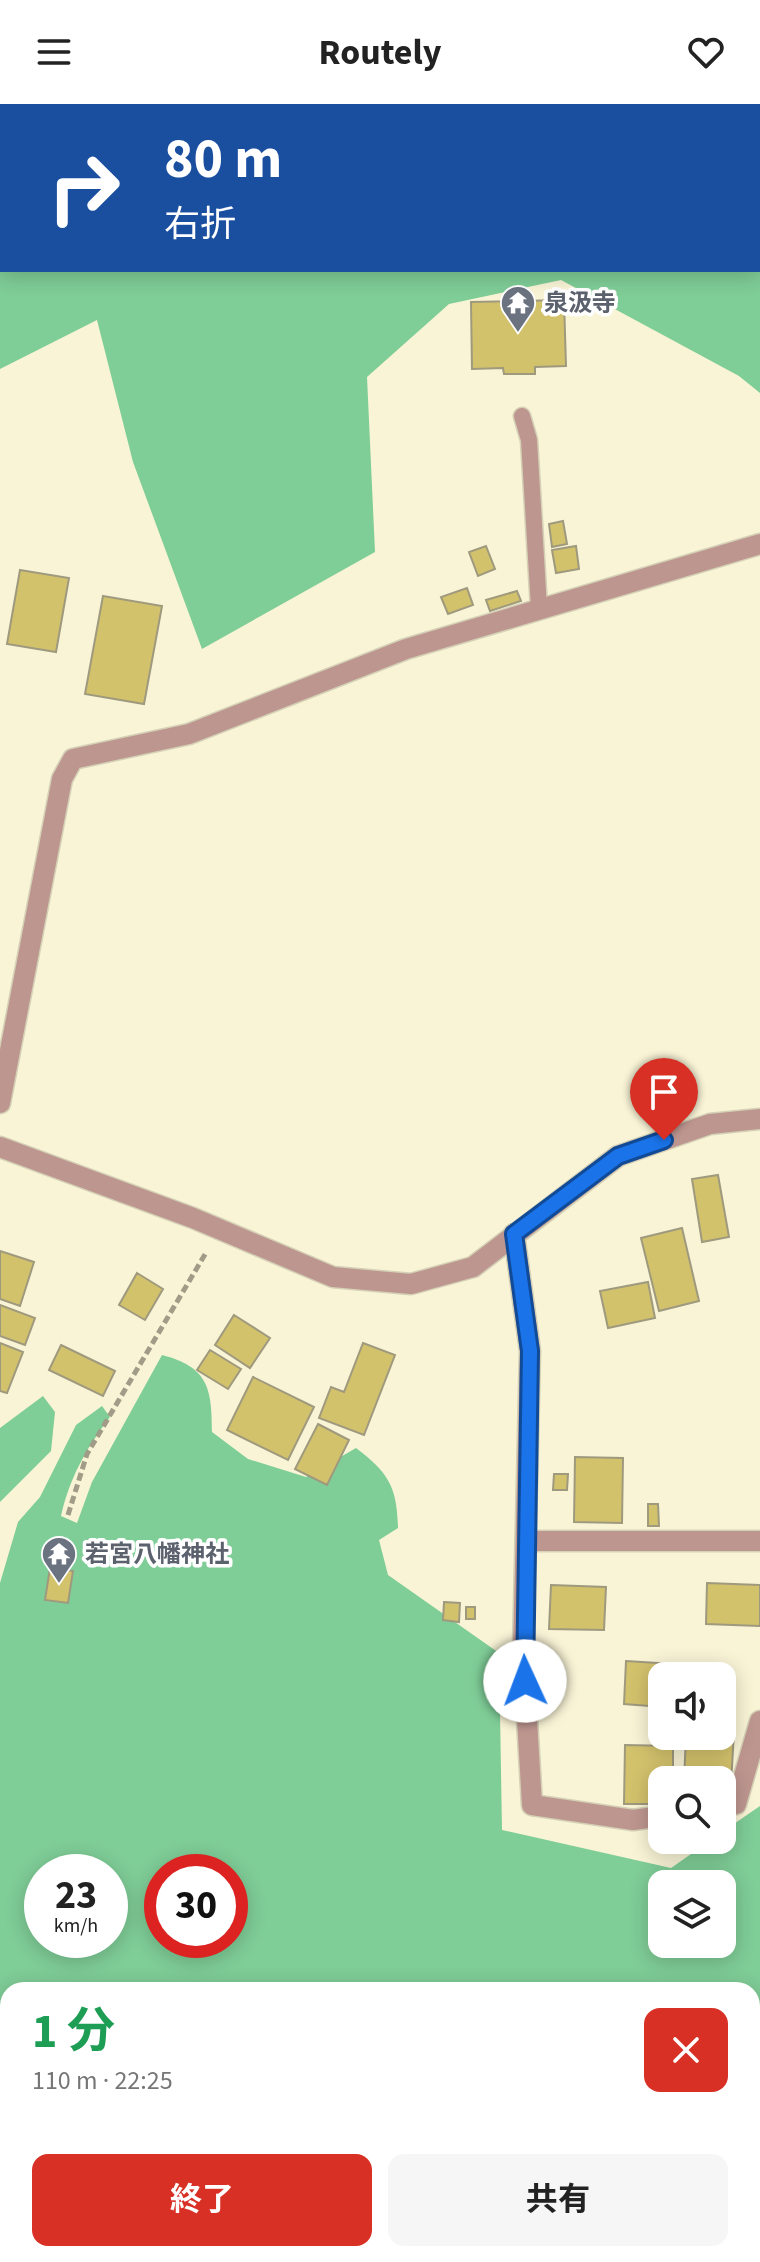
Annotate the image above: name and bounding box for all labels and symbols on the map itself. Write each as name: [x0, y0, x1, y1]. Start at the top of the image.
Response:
temple icon: 泉汲寺: [499, 284, 537, 334]
place label: 泉汲寺: [544, 286, 616, 321]
pin: [630, 1058, 698, 1140]
temple icon: 若宮八幡神社: [40, 1535, 78, 1585]
place label: 若宮八幡神社: [85, 1537, 229, 1572]
position arrow: [483, 1639, 567, 1723]
speed limit sign: 30: [144, 1854, 248, 1958]

